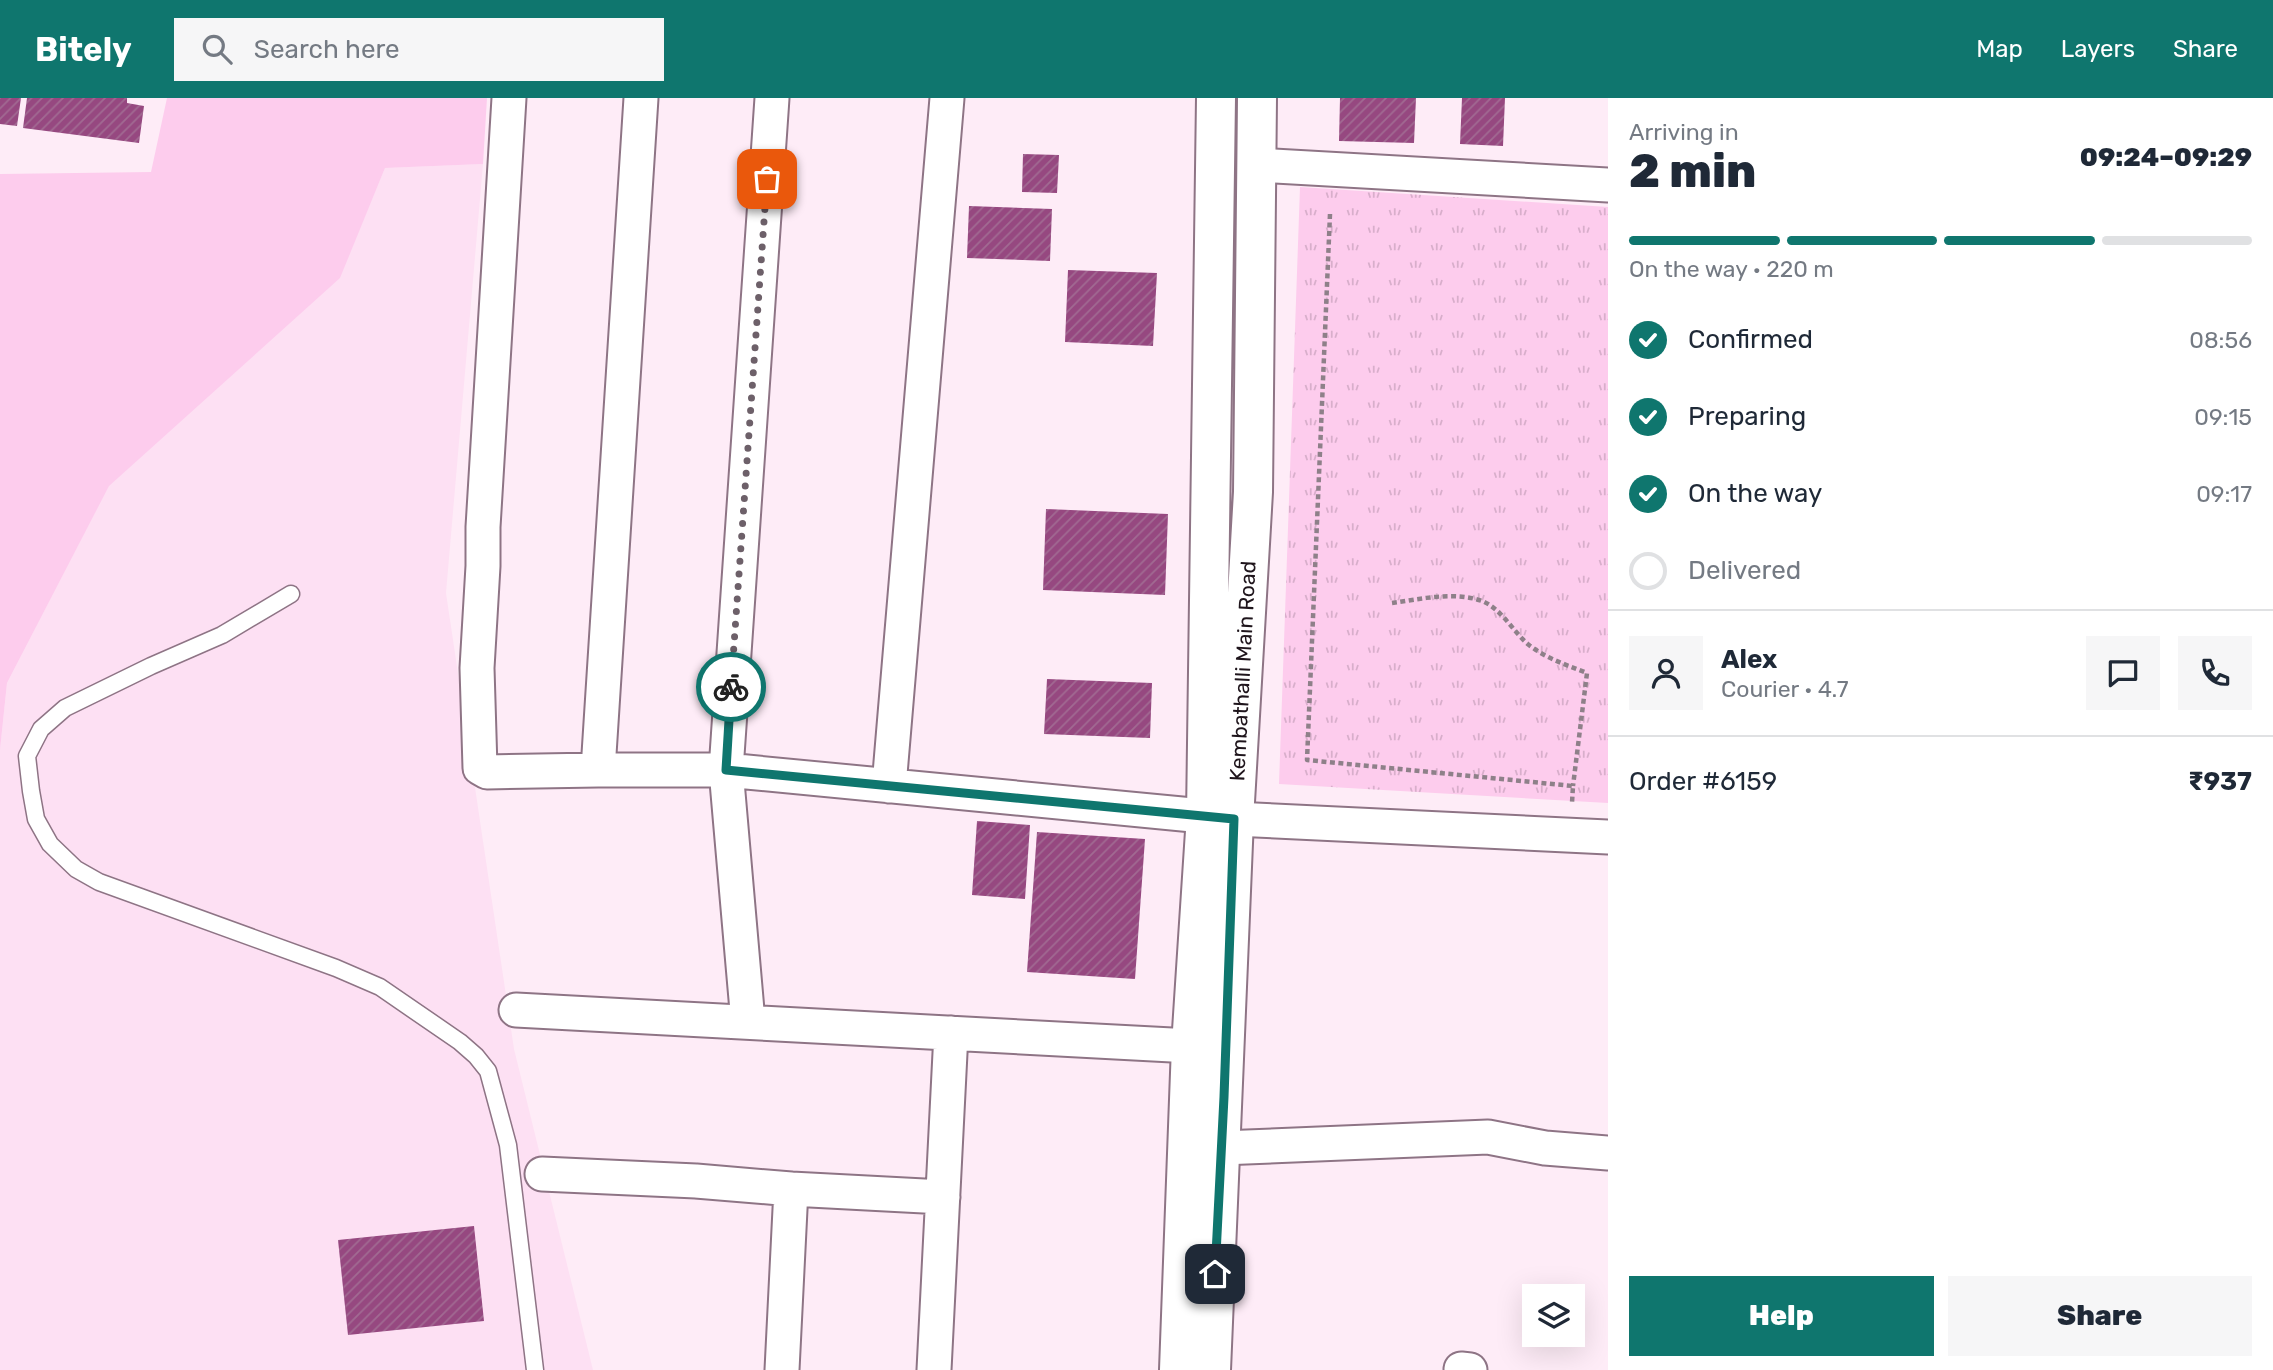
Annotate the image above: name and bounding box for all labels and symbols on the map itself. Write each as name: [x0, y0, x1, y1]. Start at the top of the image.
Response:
pin: [737, 149, 797, 209]
street label: Kembathalli Main Road: [1224, 560, 1261, 782]
courier: [696, 652, 766, 722]
pin: [1185, 1244, 1245, 1304]

